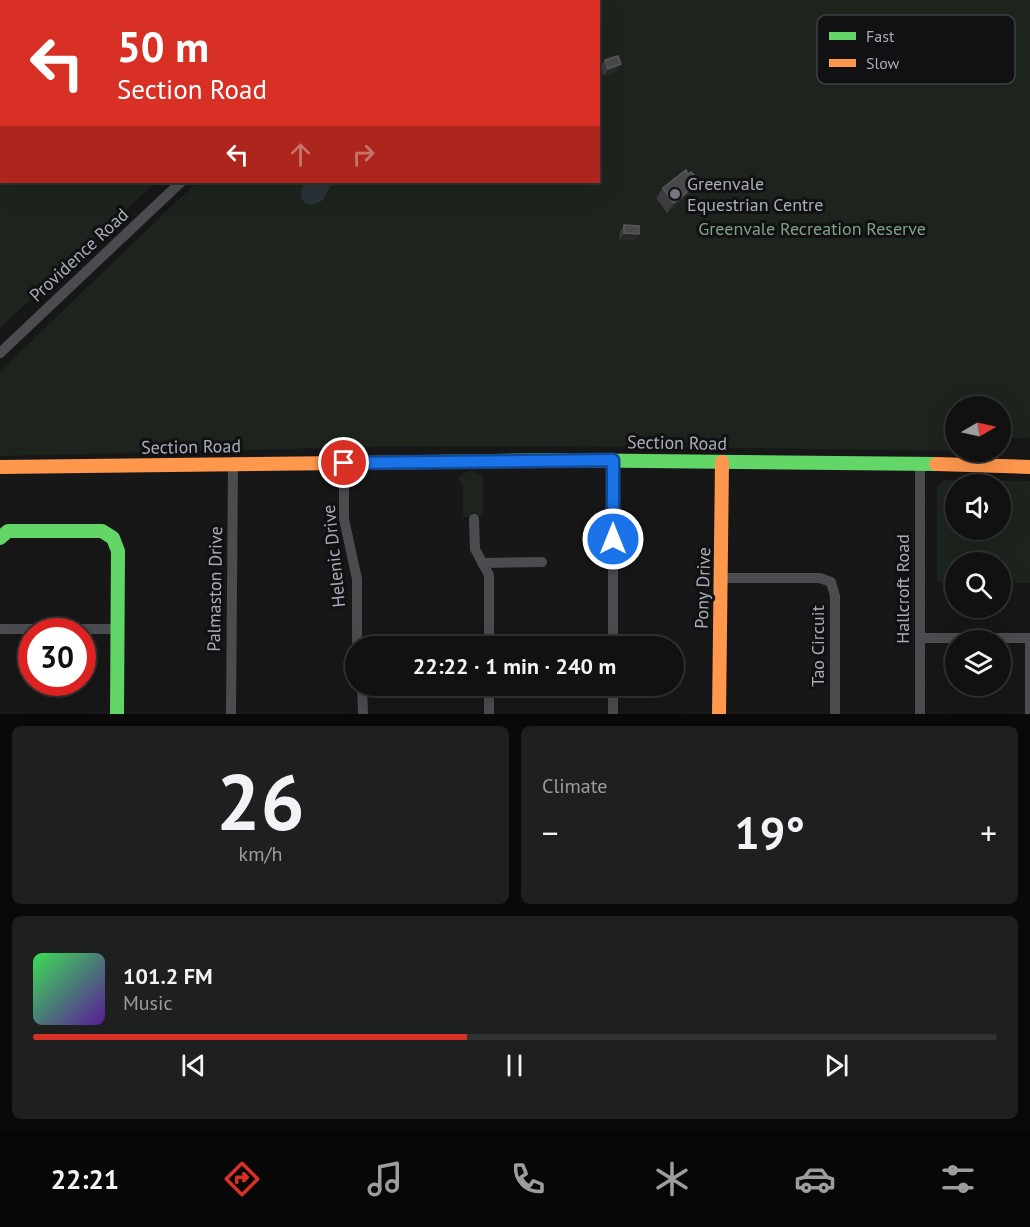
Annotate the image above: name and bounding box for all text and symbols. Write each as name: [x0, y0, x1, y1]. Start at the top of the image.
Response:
legend: [817, 15, 1015, 84]
text: 50 m: [117, 19, 209, 74]
icon: left: [18, 24, 96, 102]
text: Fast: [866, 26, 895, 46]
text: Slow: [866, 53, 900, 73]
text: Section Road: [117, 72, 267, 106]
icon: left: [221, 138, 254, 171]
icon: ahead: [284, 138, 317, 171]
icon: right: [347, 138, 380, 171]
place label: Greenvale Equestrian Centre: [687, 172, 823, 216]
marker: Greenvale Equestrian Centre: [668, 187, 682, 201]
street label: Providence Road: [24, 203, 133, 306]
park label: Greenvale Recreation Reserve: [698, 217, 926, 240]
north arrow: [945, 396, 1011, 462]
map controls: [945, 396, 1011, 696]
street label: Section Road: [627, 430, 727, 455]
street label: Section Road: [141, 434, 241, 459]
pin: [318, 437, 369, 488]
icon: arrive: [327, 446, 360, 479]
button: sound: [945, 474, 1011, 540]
street label: Helenic Drive: [317, 504, 350, 609]
position arrow: [581, 507, 645, 571]
street label: Palmaston Drive: [202, 526, 227, 652]
street label: Hallcroft Road: [891, 534, 914, 644]
street label: Pony Drive: [690, 547, 715, 629]
button: search: [945, 552, 1011, 618]
street label: Tao Circuit: [806, 605, 829, 687]
speed limit sign: 30: [18, 618, 96, 696]
button: layers: [945, 630, 1011, 696]
text: 22:22 · 1 min · 240 m: [413, 652, 616, 680]
text: 26: [216, 751, 305, 852]
text: Climate: [542, 773, 608, 799]
text: 19°: [734, 803, 805, 861]
text: −: [542, 811, 559, 854]
text: +: [980, 811, 997, 854]
text: km/h: [239, 841, 282, 867]
text: 101.2 FM: [123, 962, 213, 990]
text: Music: [123, 990, 172, 1016]
icon: previous: [177, 1049, 210, 1082]
icon: pause: [498, 1049, 531, 1082]
icon: next: [820, 1049, 853, 1082]
icon: directions: [221, 1158, 263, 1200]
icon: music: [364, 1158, 406, 1200]
icon: phone: [507, 1158, 549, 1200]
icon: climate: [651, 1158, 693, 1200]
icon: car: [794, 1158, 836, 1200]
icon: filters: [937, 1158, 979, 1200]
text: 22:21: [51, 1162, 119, 1196]

